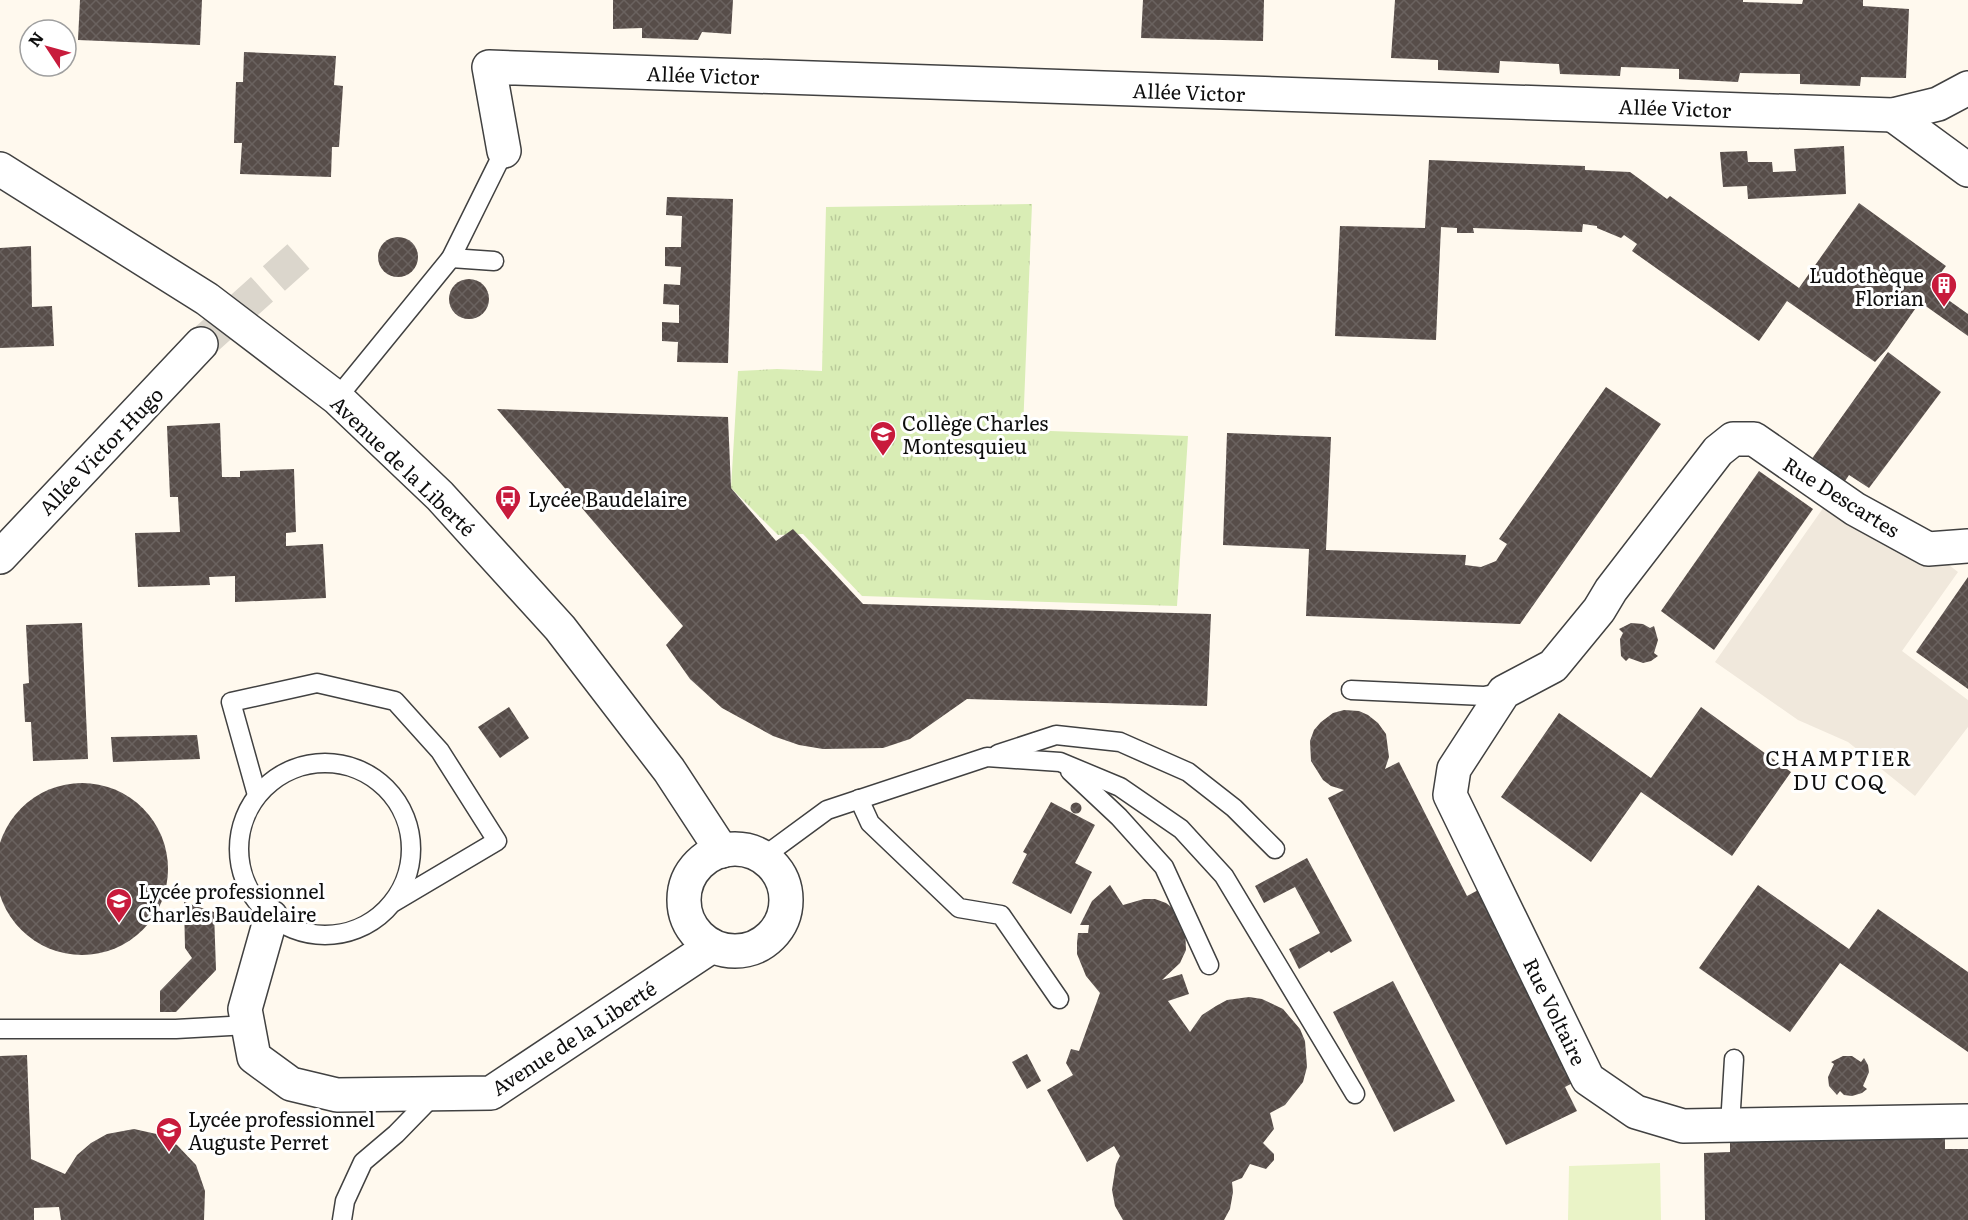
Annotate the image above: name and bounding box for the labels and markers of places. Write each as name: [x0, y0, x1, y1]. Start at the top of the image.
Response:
place label: Ludothèque Florian: [1809, 259, 1924, 312]
building icon: Ludothèque Florian: [1929, 270, 1959, 308]
place label: Collège Charles Montesquieu: [902, 407, 1048, 460]
school or university icon: Collège Charles Montesquieu: [868, 419, 898, 457]
bus stop icon: Lycée Baudelaire: [493, 483, 523, 521]
place label: Lycée Baudelaire: [528, 483, 687, 513]
place label: Lycée professionnel Charles Baudelaire: [138, 875, 325, 928]
school or university icon: Lycée professionnel Charles Baudelaire: [104, 886, 134, 924]
place label: Lycée professionnel Auguste Perret: [188, 1103, 375, 1156]
school or university icon: Lycée professionnel Auguste Perret: [154, 1115, 184, 1153]

